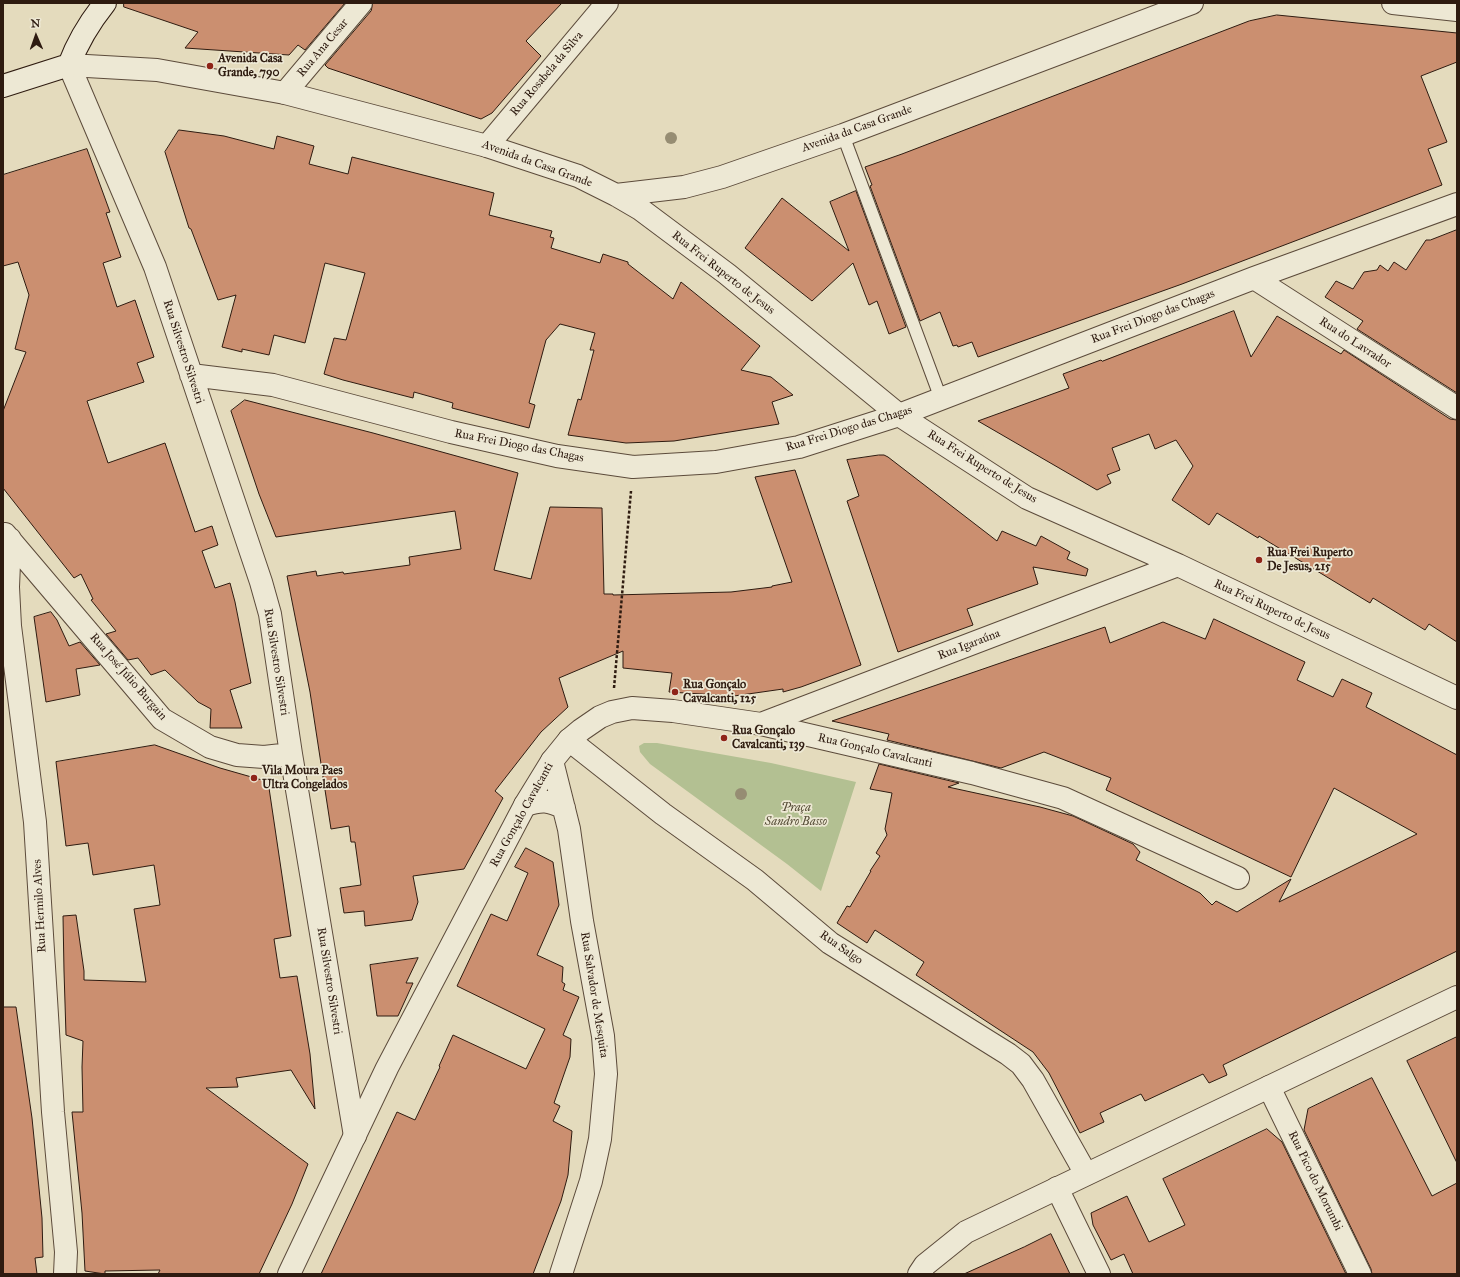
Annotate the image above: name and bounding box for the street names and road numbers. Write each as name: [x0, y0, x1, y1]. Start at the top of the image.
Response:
street label: Rua Ana Cesar: [294, 16, 352, 80]
street label: Rua Rosabela da Silva: [507, 29, 587, 119]
street label: Avenida da Casa Grande: [800, 102, 914, 156]
street label: Avenida da Casa Grande: [480, 137, 594, 191]
street label: Rua Frei Ruperto de Jesus: [669, 228, 777, 318]
street label: Rua Frei Diogo das Chagas: [1089, 287, 1217, 347]
street label: Rua Silvestro Silvestri: [159, 298, 207, 406]
street label: Rua do Lavrador: [1316, 314, 1394, 372]
street label: Rua Frei Diogo das Chagas: [784, 403, 914, 455]
street label: Rua Frei Diogo das Chagas: [453, 426, 585, 466]
street label: Rua Frei Ruperto de Jesus: [924, 427, 1040, 507]
street label: Rua Frei Ruperto de Jesus: [1211, 577, 1333, 643]
street label: Rua Silvestro Silvestri: [260, 607, 292, 717]
street label: Rua Igaraúna: [936, 627, 1002, 663]
street label: Rua José Júlio Burgain: [86, 631, 170, 723]
street label: Rua Gonçalo Cavalcanti: [816, 731, 934, 771]
street label: Rua Gonçalo Cavalcanti: [487, 760, 557, 870]
street label: Rua Hermilo Alves: [30, 859, 50, 953]
street label: Rua Silvestro Silvestri: [313, 926, 345, 1036]
street label: Rua Salgo: [817, 928, 865, 968]
street label: Rua Salvador de Mesquita: [577, 931, 611, 1059]
street label: Rua Pico do Morumbi: [1285, 1129, 1345, 1233]

